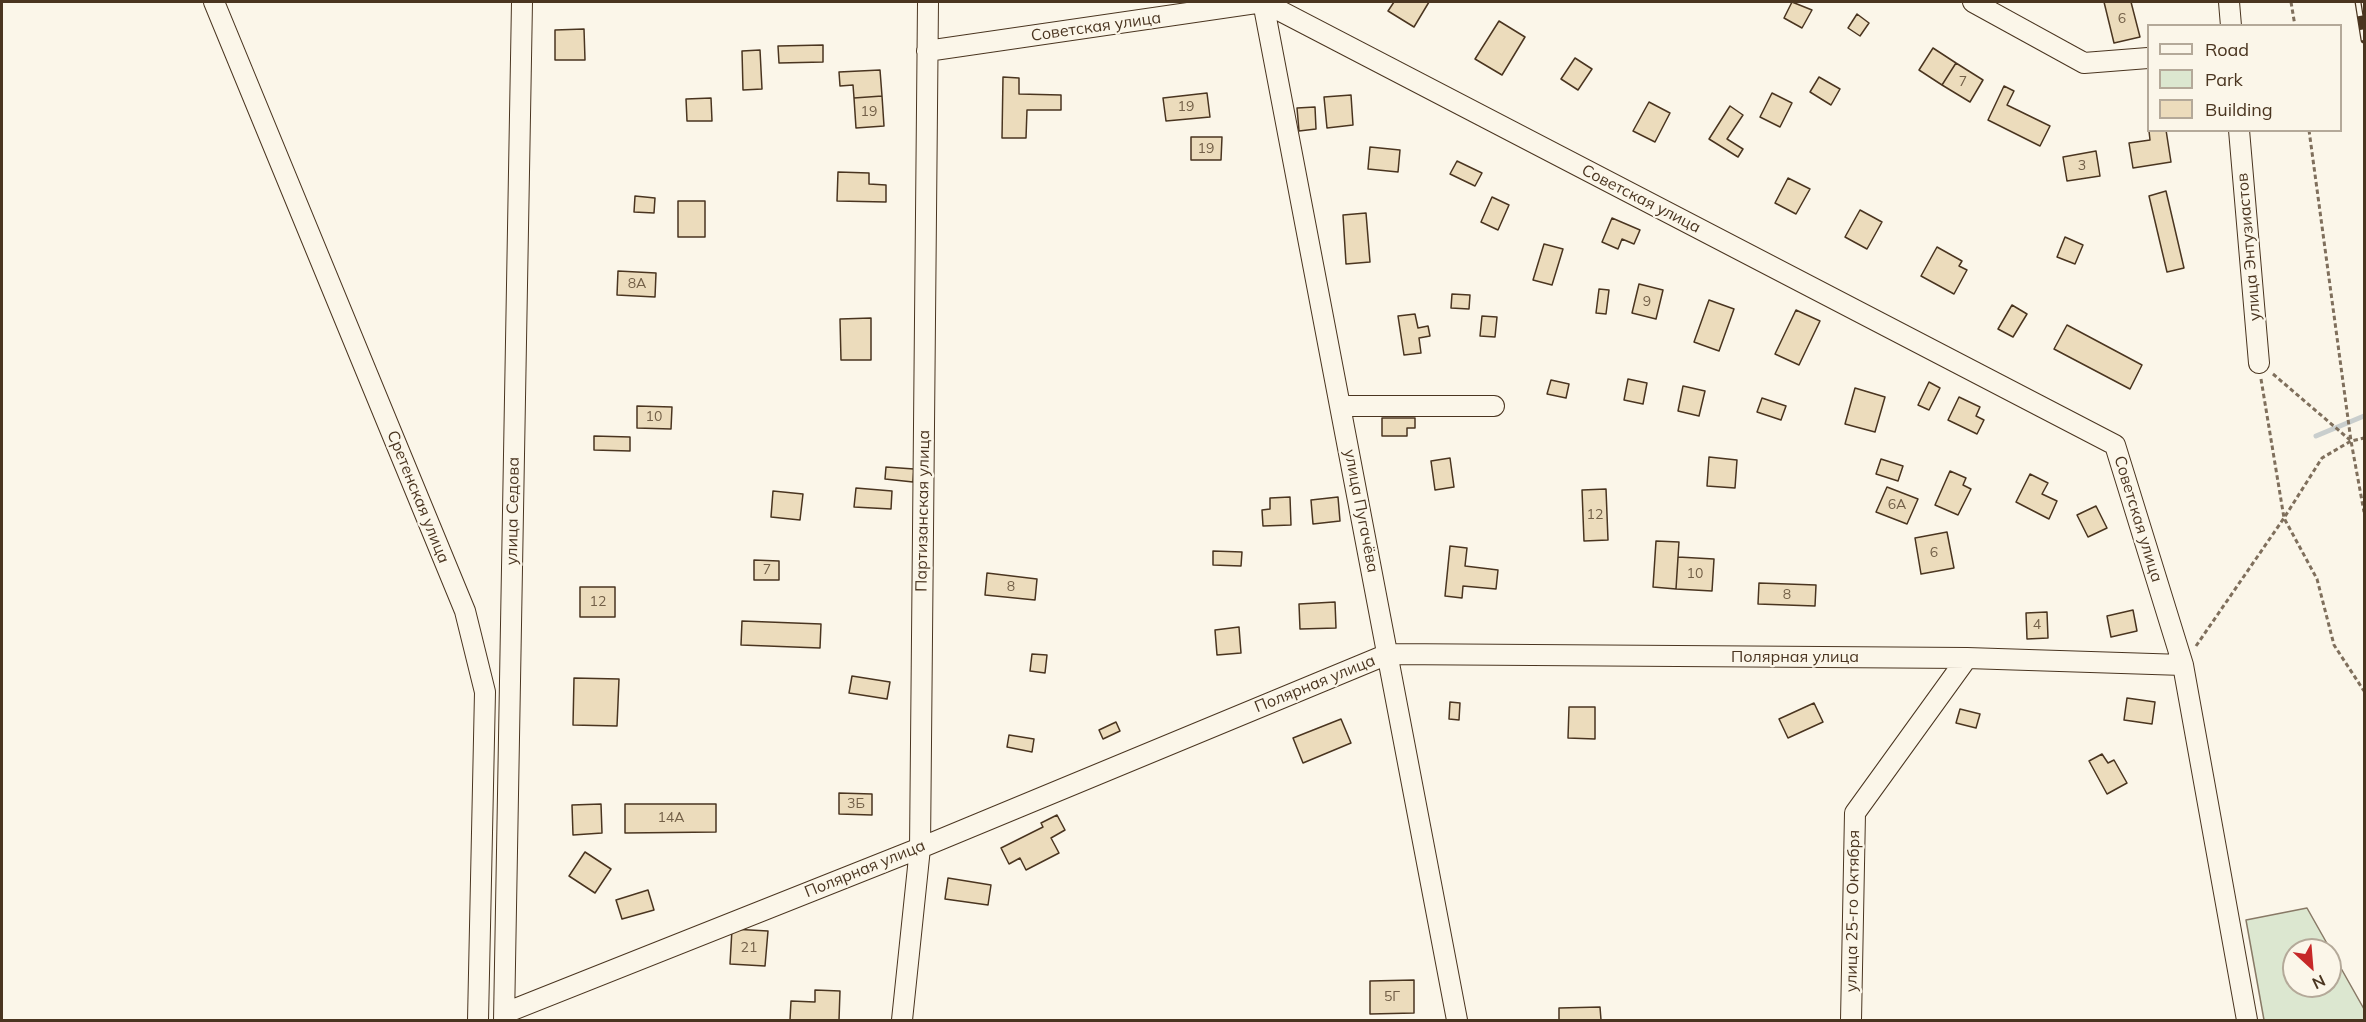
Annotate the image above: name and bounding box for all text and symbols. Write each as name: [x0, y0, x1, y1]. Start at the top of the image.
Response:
street label: Советская улица: [1030, 8, 1162, 46]
house number: 6: [2118, 11, 2126, 27]
legend: [2147, 24, 2342, 132]
text: Road: [2205, 38, 2249, 61]
text: Park: [2205, 68, 2243, 91]
house number: 7: [1959, 74, 1967, 90]
text: Building: [2205, 98, 2273, 121]
house number: 19: [1178, 99, 1194, 115]
house number: 19: [861, 104, 877, 120]
house number: 19: [1198, 141, 1214, 157]
house number: 3: [2078, 158, 2086, 174]
street label: Советская улица: [1578, 161, 1704, 237]
street label: улица Энтузиастов: [2233, 172, 2265, 322]
house number: 8А: [628, 276, 646, 292]
house number: 9: [1643, 294, 1651, 310]
house number: 10: [646, 409, 662, 425]
street label: Сретенская улица: [383, 428, 453, 566]
street label: Партизанская улица: [912, 430, 934, 592]
street label: улица Пугачёва: [1340, 448, 1382, 574]
street label: Советская улица: [2110, 453, 2166, 585]
street label: улица Седова: [502, 457, 524, 565]
house number: 6А: [1888, 497, 1906, 513]
house number: 12: [1587, 507, 1603, 523]
house number: 6: [1930, 545, 1938, 561]
house number: 7: [763, 562, 771, 578]
house number: 10: [1687, 566, 1703, 582]
house number: 8: [1007, 579, 1015, 595]
house number: 8: [1783, 587, 1791, 603]
house number: 12: [590, 594, 606, 610]
house number: 4: [2033, 617, 2041, 633]
street label: Полярная улица: [1731, 647, 1859, 667]
street label: Полярная улица: [1252, 651, 1378, 717]
house number: 3Б: [847, 796, 865, 812]
house number: 14А: [657, 810, 685, 826]
street label: улица 25-го Октября: [1842, 830, 1864, 992]
street label: Полярная улица: [802, 836, 928, 902]
north arrow: [2282, 938, 2342, 998]
house number: 21: [741, 940, 757, 956]
text: N: [2309, 971, 2329, 994]
house number: 5Г: [1384, 989, 1400, 1005]

